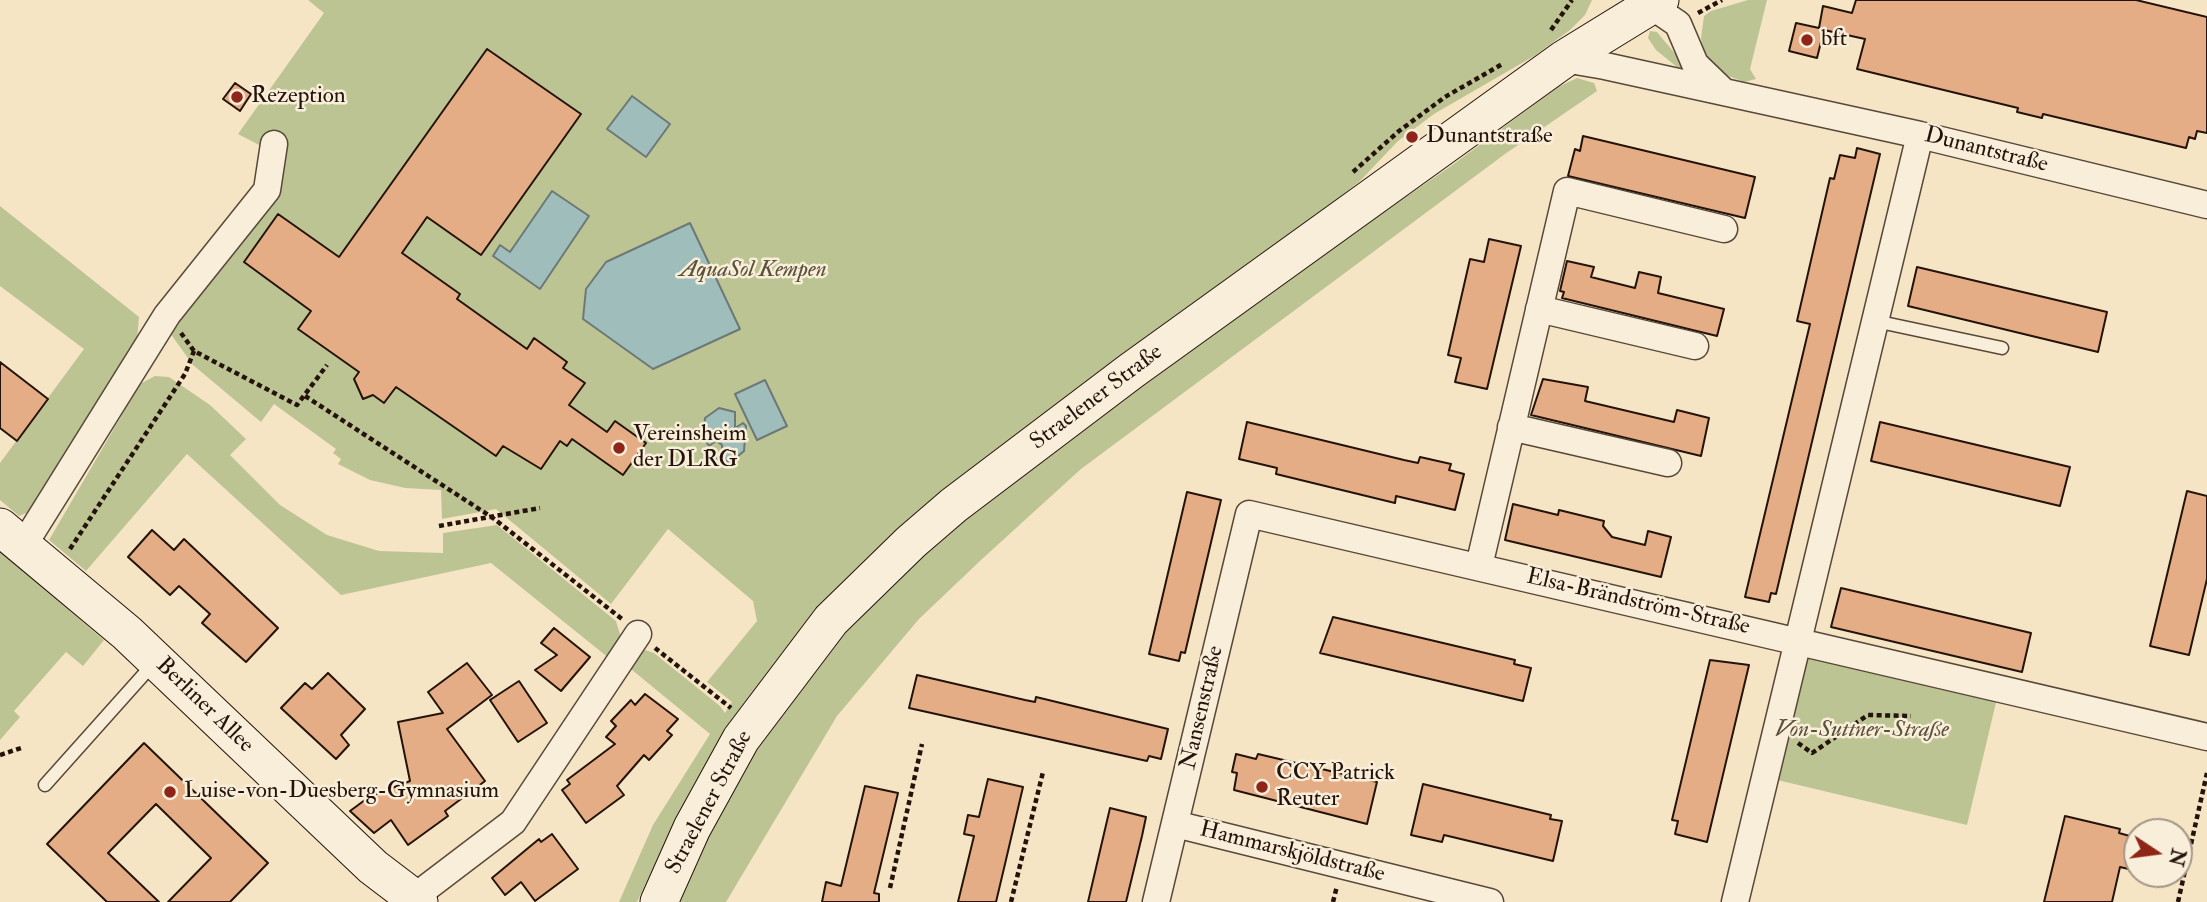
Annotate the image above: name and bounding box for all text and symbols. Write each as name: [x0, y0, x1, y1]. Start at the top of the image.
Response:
place label: bft: [1821, 26, 1847, 54]
marker: bft: [1799, 32, 1815, 48]
place label: Rezeption: [251, 83, 346, 111]
marker: Rezeption: [229, 89, 245, 105]
street label: Dunantstraße: [1921, 122, 2051, 180]
place label: Dunantstraße: [1426, 123, 1553, 151]
marker: Dunantstraße: [1404, 129, 1420, 145]
park label: AquaSol Kempen: [679, 257, 827, 285]
street label: Straelener Straße: [1025, 339, 1169, 457]
place label: Vereinsheim der DLRG: [633, 421, 747, 475]
marker: Vereinsheim der DLRG: [611, 440, 627, 456]
street label: Elsa-Brändström-Straße: [1524, 564, 1752, 642]
street label: Nansenstraße: [1175, 643, 1231, 773]
street label: Berliner Allee: [149, 652, 259, 760]
park label: Von-Suttner-Straße: [1775, 717, 1949, 745]
street label: Straelener Straße: [661, 727, 759, 879]
place label: CCY Patrick Reuter: [1276, 760, 1395, 814]
place label: Luise-von-Duesberg-Gymnasium: [184, 778, 499, 806]
marker: CCY Patrick Reuter: [1254, 779, 1270, 795]
marker: Luise-von-Duesberg-Gymnasium: [162, 784, 178, 800]
street label: Hammarskjöldstraße: [1197, 817, 1387, 889]
north arrow: [2123, 818, 2193, 888]
text: N: [2163, 846, 2190, 868]

